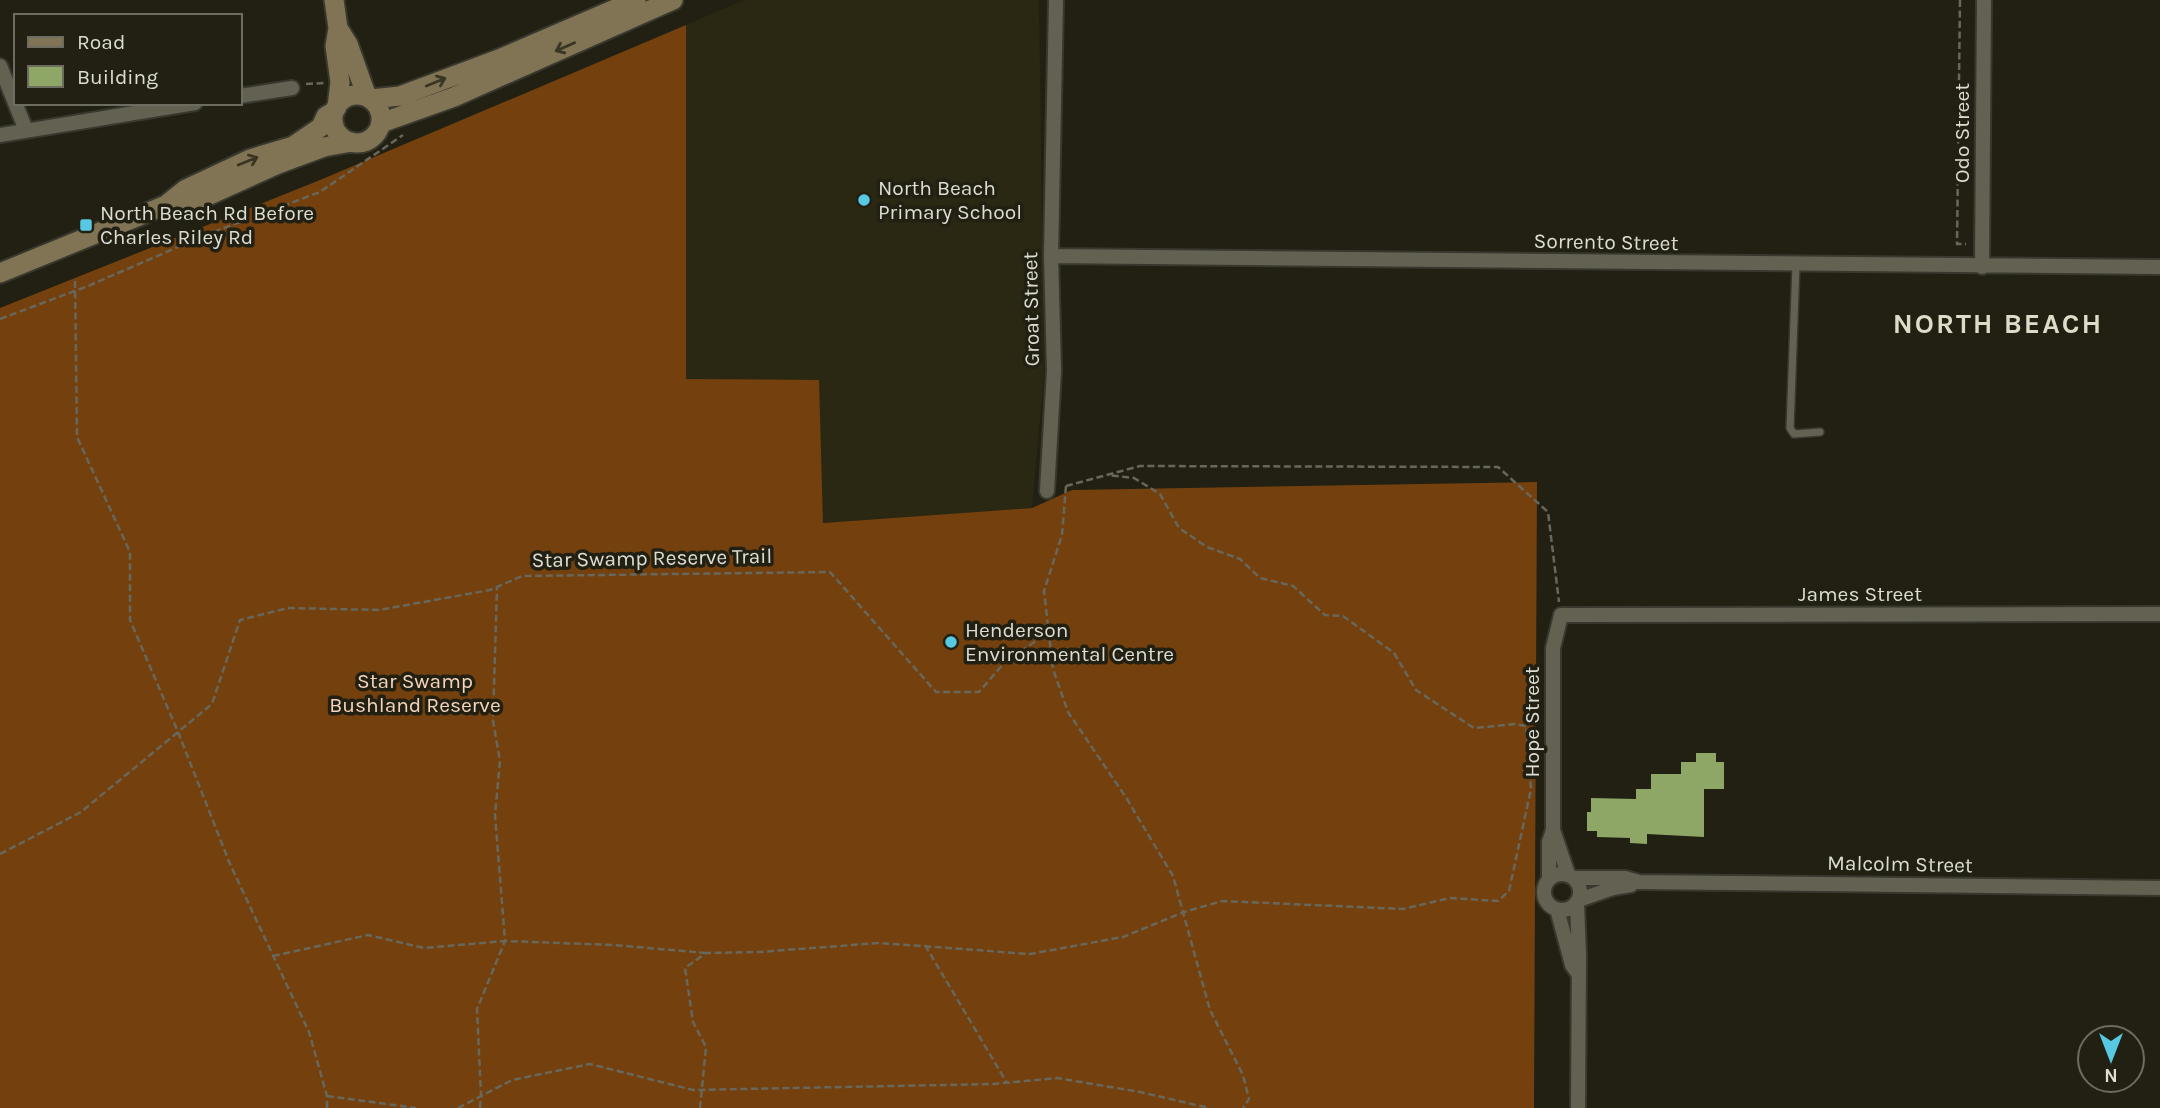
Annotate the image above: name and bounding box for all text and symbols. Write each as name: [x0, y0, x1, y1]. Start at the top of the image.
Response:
legend: [14, 14, 242, 105]
text: Road: [77, 30, 125, 54]
one-way arrow: [555, 41, 577, 54]
text: Building: [77, 65, 158, 89]
one-way arrow: [425, 74, 446, 87]
street label: Odo Street: [1950, 83, 1974, 183]
one-way arrow: [237, 153, 258, 166]
place label: North Beach Primary School: [878, 176, 1022, 224]
marker: North Beach Primary School: [856, 192, 872, 208]
place label: North Beach Rd Before Charles Riley Rd: [100, 201, 314, 249]
marker: North Beach Rd Before Charles Riley Rd: [78, 217, 94, 233]
street label: Sorrento Street: [1533, 229, 1679, 255]
street label: Groat Street: [1018, 251, 1044, 367]
district label: NORTH BEACH: [1893, 307, 2103, 340]
street label: Star Swamp Reserve Trail: [531, 544, 773, 572]
street label: James Street: [1798, 582, 1922, 606]
place label: Henderson Environmental Centre: [965, 618, 1174, 666]
marker: Henderson Environmental Centre: [943, 634, 959, 650]
street label: Hope Street: [1520, 666, 1544, 778]
park label: Star Swamp Bushland Reserve: [329, 669, 501, 717]
street label: Malcolm Street: [1827, 851, 1973, 877]
north arrow: [2076, 1024, 2146, 1094]
text: N: [2104, 1064, 2118, 1086]

